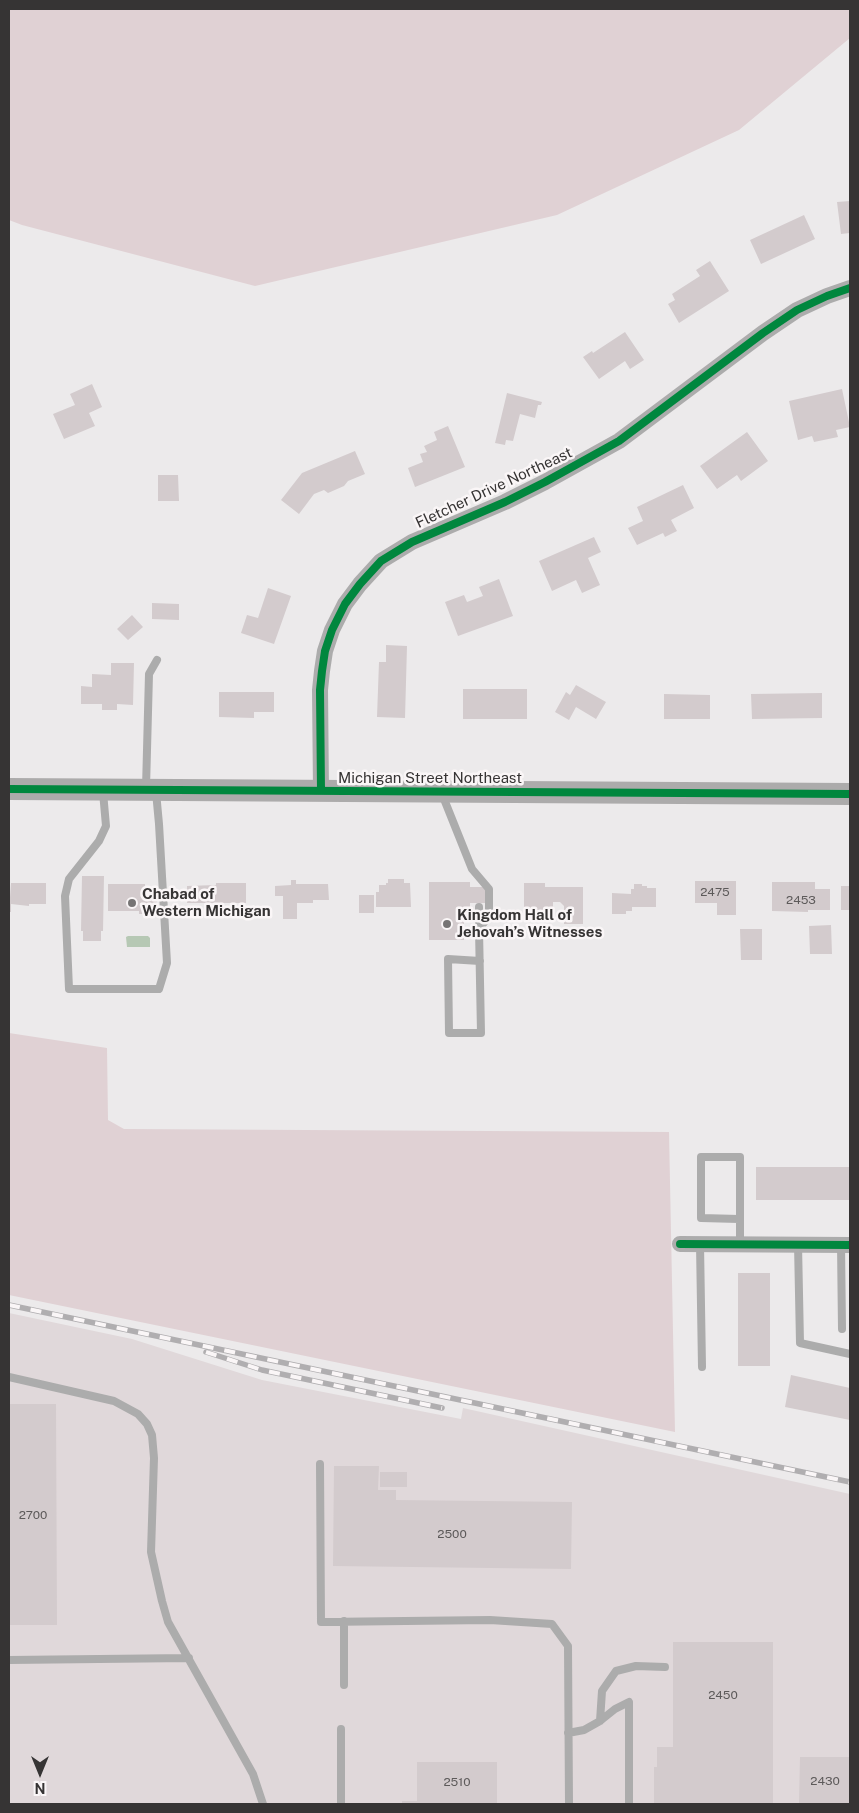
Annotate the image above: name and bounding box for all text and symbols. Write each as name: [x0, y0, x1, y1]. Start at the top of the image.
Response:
street label: Fletcher Drive Northeast: [413, 444, 575, 532]
street label: Michigan Street Northeast: [338, 769, 522, 787]
place label: Chabad of Western Michigan: [142, 885, 271, 920]
house number: 2475: [700, 885, 730, 899]
house number: 2453: [786, 893, 816, 907]
marker: Chabad of Western Michigan: [126, 897, 138, 909]
place label: Kingdom Hall of Jehovah’s Witnesses: [457, 906, 602, 941]
marker: Kingdom Hall of Jehovah’s Witnesses: [441, 918, 453, 930]
house number: 2700: [19, 1508, 47, 1522]
house number: 2500: [437, 1527, 467, 1541]
house number: 2450: [708, 1688, 738, 1702]
north arrow: [15, 1748, 65, 1798]
house number: 2430: [810, 1774, 840, 1788]
house number: 2510: [443, 1775, 471, 1789]
text: N: [35, 1780, 45, 1796]

